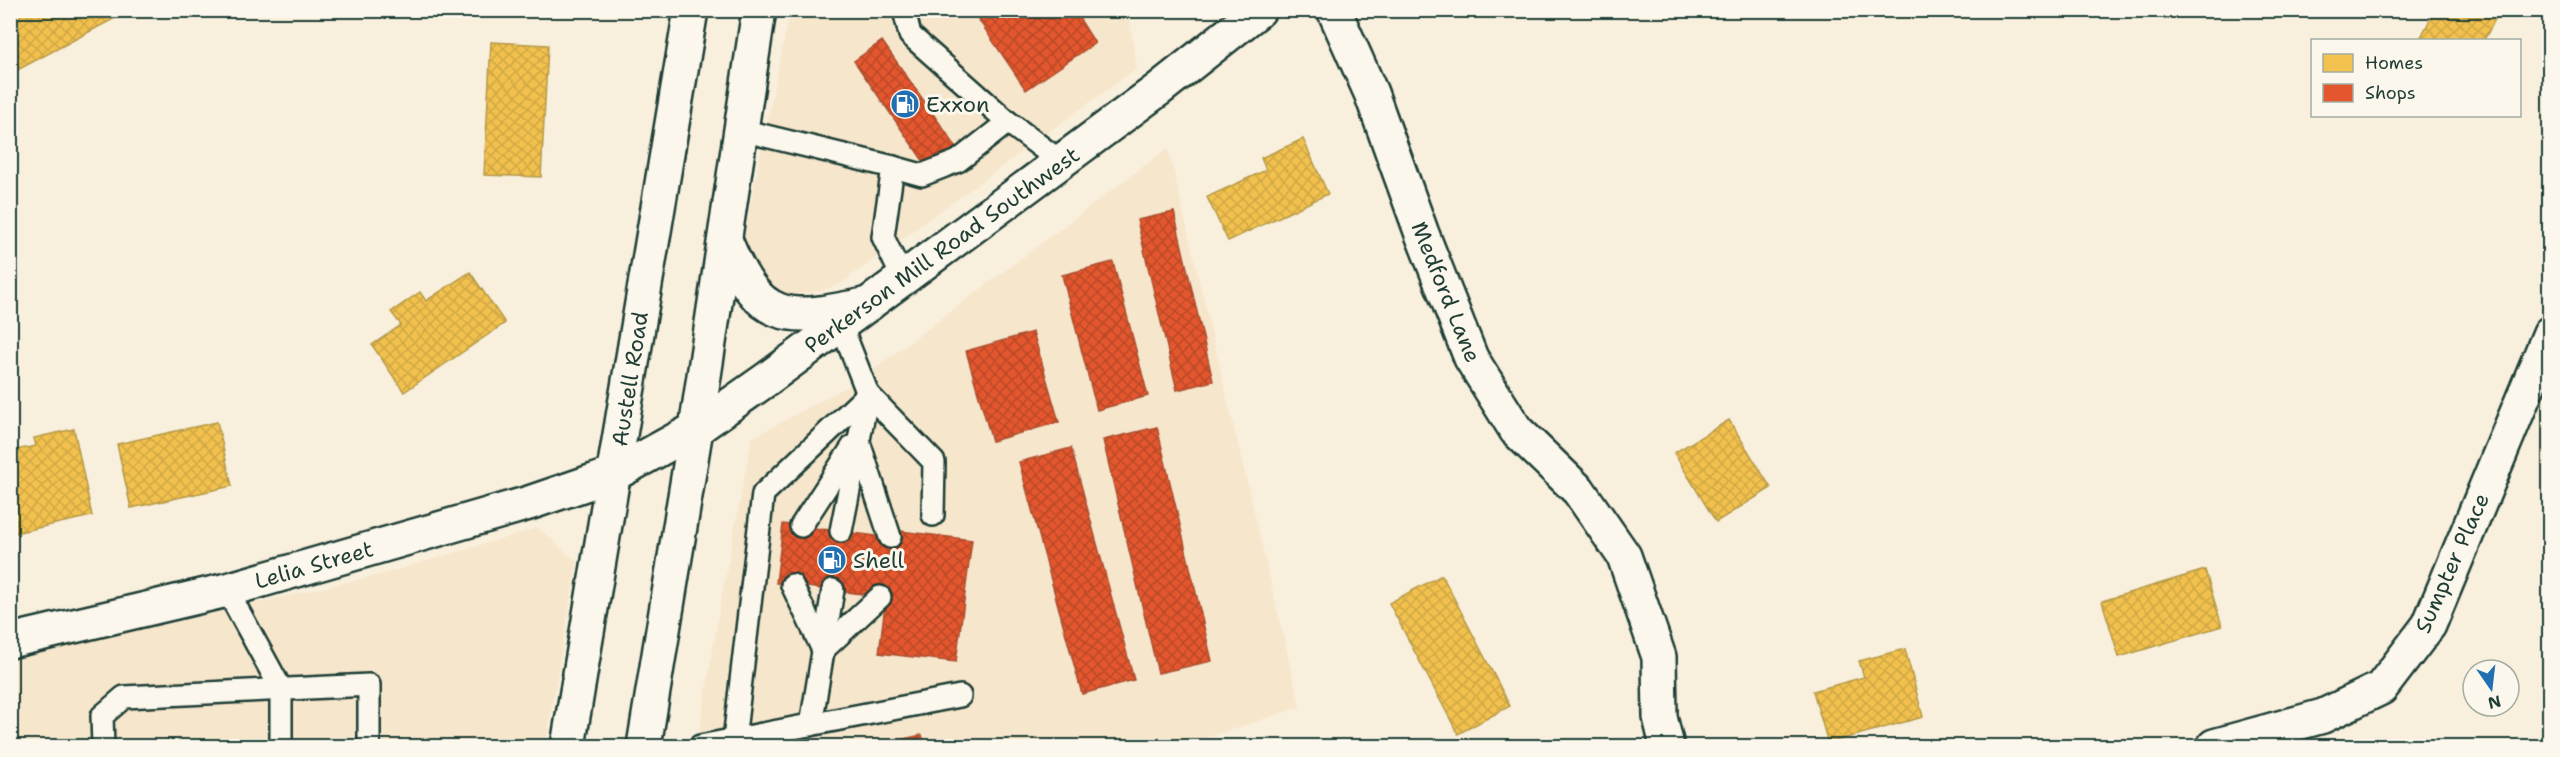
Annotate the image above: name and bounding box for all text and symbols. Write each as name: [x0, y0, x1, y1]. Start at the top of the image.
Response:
legend: [2311, 39, 2521, 117]
text: Homes: [2365, 51, 2423, 75]
text: Shops: [2365, 81, 2416, 105]
fuel station icon: Exxon: [889, 88, 921, 120]
place label: Exxon: [926, 90, 990, 119]
street label: Perkerson Mill Road Southwest: [798, 140, 1086, 360]
street label: Medford Lane: [1405, 217, 1487, 367]
street label: Austell Road: [605, 310, 655, 448]
street label: Sumpter Place: [2408, 488, 2496, 638]
street label: Lelia Street: [251, 534, 377, 596]
fuel station icon: Shell: [816, 544, 848, 576]
place label: Shell: [853, 546, 904, 575]
north arrow: [2461, 658, 2521, 718]
text: N: [2486, 690, 2503, 714]

